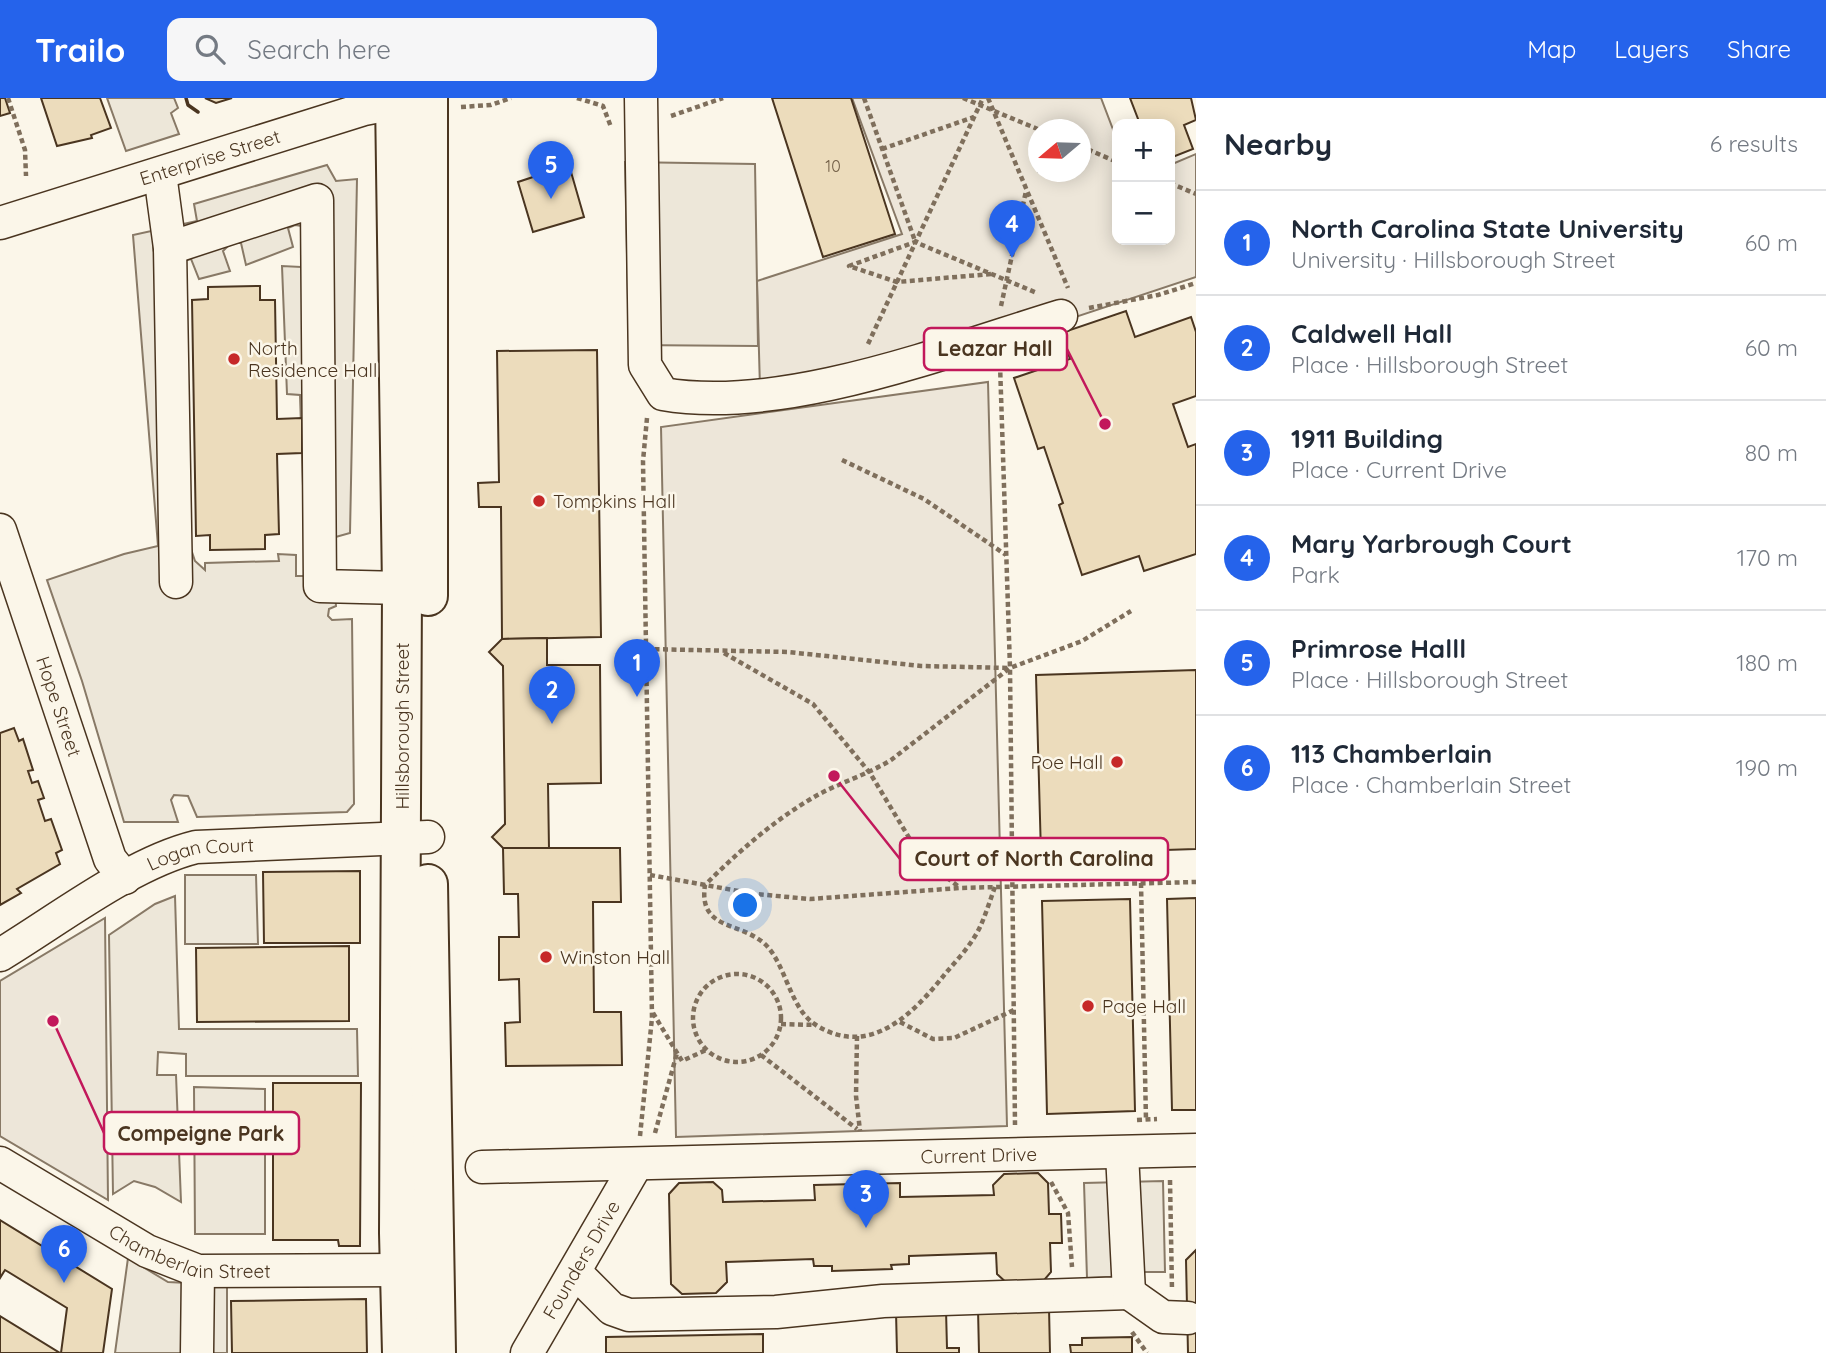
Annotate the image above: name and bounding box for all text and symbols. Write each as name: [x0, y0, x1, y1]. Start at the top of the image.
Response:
search box: [167, 18, 657, 81]
text: Trailo: [35, 29, 125, 70]
icon: search: [191, 30, 229, 68]
text: Search here: [247, 33, 391, 66]
text: Map: [1527, 34, 1576, 64]
text: Layers: [1614, 34, 1689, 64]
text: Share: [1727, 34, 1791, 64]
north arrow: [1028, 119, 1091, 182]
map controls: [1112, 119, 1175, 245]
button: +: [1112, 119, 1175, 182]
street label: Enterprise Street: [137, 124, 283, 191]
text: Nearby: [1224, 125, 1332, 163]
text: 6 results: [1710, 129, 1798, 158]
pin: 5: [528, 141, 574, 199]
house number: 10: [825, 156, 841, 176]
button: −: [1112, 182, 1175, 245]
pin: 4: [989, 200, 1035, 258]
text: North Carolina State University: [1291, 212, 1684, 245]
text: 1: [1243, 228, 1251, 257]
text: 60 m: [1745, 228, 1798, 257]
text: University · Hillsborough Street: [1291, 245, 1615, 274]
text: Caldwell Hall: [1291, 317, 1452, 350]
callout: Leazar Hall: [924, 328, 1067, 370]
text: 2: [1240, 333, 1254, 362]
text: 60 m: [1745, 333, 1798, 362]
text: Leazar Hall: [937, 335, 1053, 361]
place label: North Residence Hall: [248, 336, 377, 382]
text: Place · Hillsborough Street: [1291, 350, 1568, 379]
marker: North Residence Hall: [226, 351, 242, 367]
text: 1911 Building: [1291, 422, 1443, 455]
text: 3: [1241, 438, 1253, 467]
text: 80 m: [1745, 438, 1798, 467]
text: Place · Current Drive: [1291, 455, 1507, 484]
place label: Tompkins Hall: [553, 489, 676, 513]
marker: Tompkins Hall: [531, 493, 547, 509]
text: Mary Yarbrough Court: [1291, 527, 1572, 560]
text: 4: [1240, 543, 1254, 572]
text: 170 m: [1737, 543, 1798, 572]
text: Park: [1291, 560, 1340, 589]
text: Primrose Halll: [1291, 632, 1466, 665]
pin: 1: [614, 639, 660, 697]
street label: Hillsborough Street: [390, 642, 414, 810]
text: 5: [1240, 648, 1254, 677]
text: 180 m: [1736, 648, 1798, 677]
street label: Hope Street: [31, 653, 87, 760]
text: Place · Hillsborough Street: [1291, 665, 1568, 694]
pin: 2: [529, 666, 575, 724]
text: 113 Chamberlain: [1291, 737, 1492, 770]
place label: Poe Hall: [1031, 750, 1103, 774]
text: 6: [1241, 753, 1253, 782]
text: 190 m: [1736, 753, 1798, 782]
marker: Poe Hall: [1109, 754, 1125, 770]
text: Place · Chamberlain Street: [1291, 770, 1571, 799]
street label: Logan Court: [143, 833, 255, 876]
callout: Court of North Carolina: [900, 838, 1168, 880]
text: Court of North Carolina: [914, 845, 1154, 871]
your location: [728, 888, 762, 922]
place label: Winston Hall: [560, 945, 670, 969]
marker: Winston Hall: [538, 949, 554, 965]
place label: Page Hall: [1102, 994, 1186, 1018]
marker: Page Hall: [1080, 998, 1096, 1014]
callout: Compeigne Park: [104, 1112, 299, 1154]
text: Compeigne Park: [117, 1120, 285, 1146]
street label: Current Drive: [920, 1142, 1037, 1169]
pin: 3: [843, 1170, 889, 1228]
street label: Founders Drive: [537, 1196, 625, 1323]
street label: Chamberlain Street: [105, 1219, 271, 1283]
pin: 6: [41, 1225, 87, 1283]

